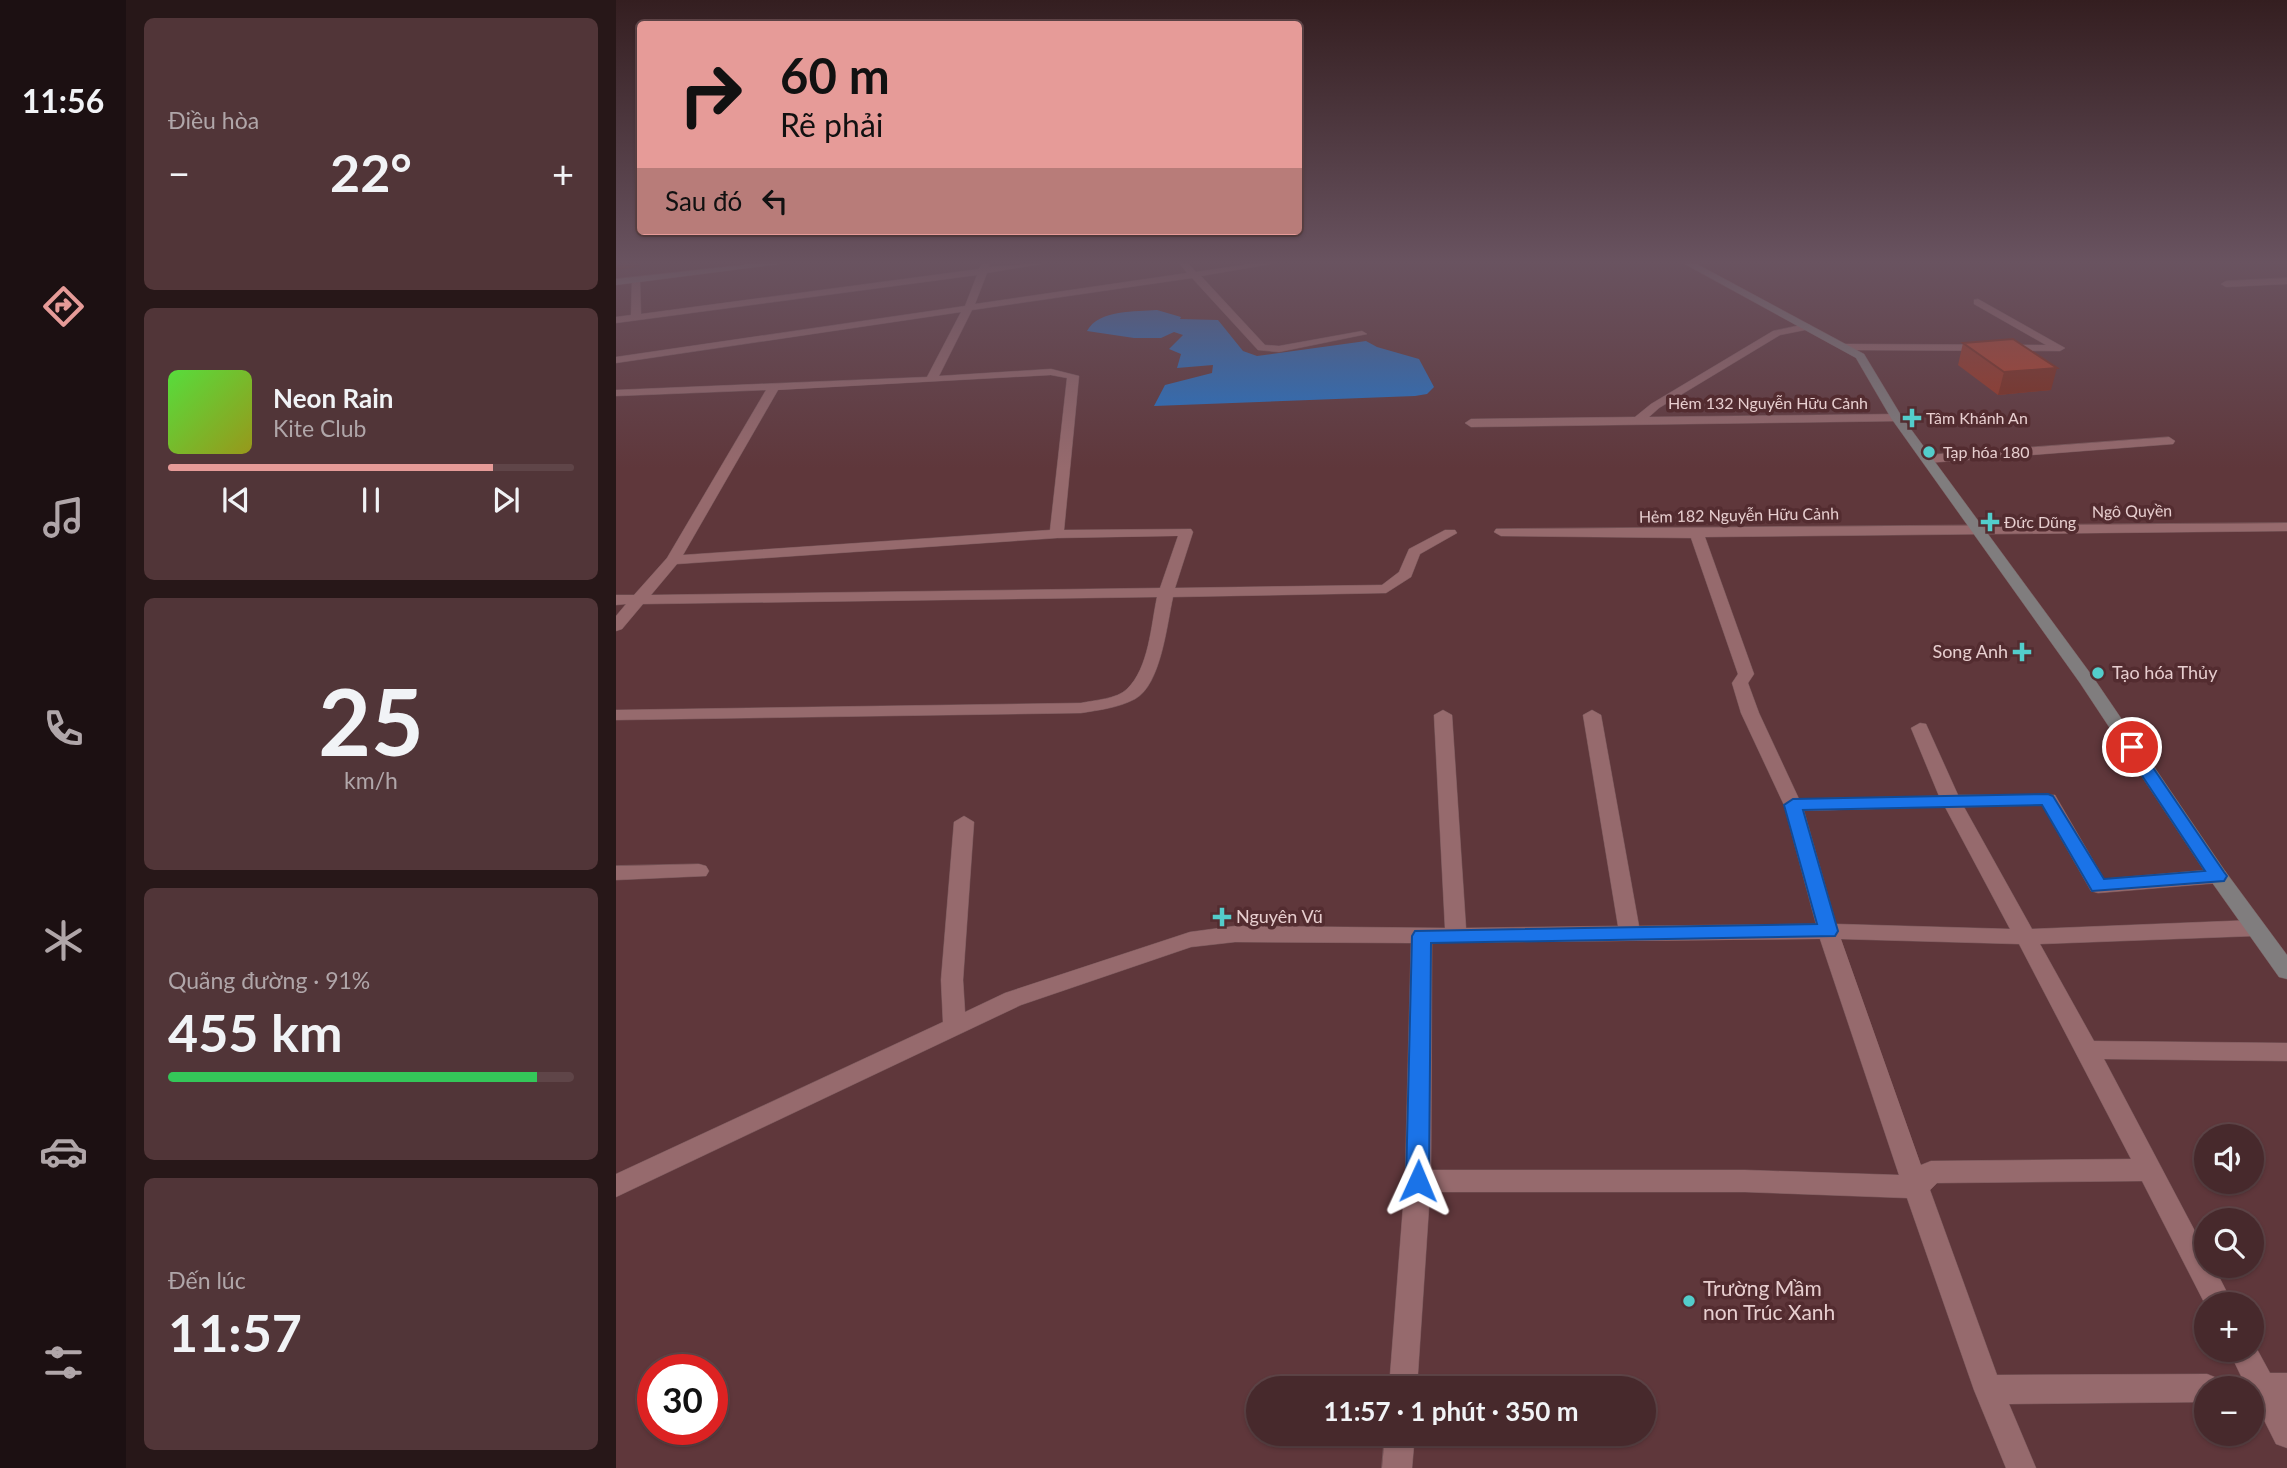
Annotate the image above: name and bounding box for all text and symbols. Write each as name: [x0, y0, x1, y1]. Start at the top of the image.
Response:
text: 60 m: [780, 46, 890, 104]
icon: right: [665, 49, 756, 140]
text: 11:56: [22, 81, 104, 120]
text: Rẽ phải: [780, 105, 883, 144]
text: Điều hòa: [168, 106, 259, 134]
text: 22°: [330, 141, 412, 203]
text: −: [168, 150, 190, 196]
text: +: [552, 150, 574, 196]
icon: left: [756, 182, 794, 220]
text: Sau đó: [665, 185, 742, 217]
icon: directions: [39, 282, 88, 331]
text: Neon Rain: [273, 382, 393, 414]
street label: Hẻm 132 Nguyễn Hữu Cảnh: [1668, 393, 1868, 412]
place label: Tâm Khánh An: [1926, 408, 2028, 427]
marker: Tâm Khánh An: [1904, 410, 1920, 426]
text: Kite Club: [273, 414, 366, 442]
place label: Tạp hóa 180: [1943, 442, 2030, 461]
marker: Tạp hóa 180: [1921, 444, 1937, 460]
icon: previous: [217, 481, 255, 519]
icon: pause: [352, 481, 390, 519]
icon: next: [487, 481, 525, 519]
icon: music: [39, 493, 88, 542]
street label: Ngô Quyền: [2092, 500, 2172, 521]
street label: Hẻm 182 Nguyễn Hữu Cảnh: [1639, 503, 1839, 526]
place label: Đức Dũng: [2004, 512, 2076, 531]
marker: Đức Dũng: [1982, 514, 1998, 530]
place label: Song Anh: [1932, 640, 2008, 662]
marker: Song Anh: [2014, 644, 2030, 660]
place label: Tạo hóa Thủy: [2112, 661, 2218, 683]
marker: Tạo hóa Thủy: [2090, 665, 2106, 681]
text: 25: [318, 666, 424, 775]
icon: phone: [39, 704, 88, 753]
pin: [2102, 717, 2162, 777]
icon: arrive: [2113, 728, 2151, 766]
text: km/h: [344, 766, 398, 794]
place label: Nguyên Vũ: [1236, 905, 1323, 927]
marker: Nguyên Vũ: [1214, 909, 1230, 925]
icon: climate: [39, 916, 88, 965]
text: Quãng đường · 91%: [168, 966, 370, 994]
text: 455 km: [168, 1001, 342, 1063]
map controls: [2194, 1124, 2264, 1446]
button: sound: [2194, 1124, 2264, 1194]
icon: car: [39, 1127, 88, 1176]
position arrow: [1381, 1144, 1455, 1218]
button: search: [2194, 1208, 2264, 1278]
text: Đến lúc: [168, 1266, 246, 1294]
place label: Trường Mầm non Trúc Xanh: [1703, 1275, 1835, 1324]
button: +: [2194, 1292, 2264, 1362]
marker: Trường Mầm non Trúc Xanh: [1681, 1293, 1697, 1309]
text: 11:57: [168, 1301, 302, 1363]
icon: filters: [39, 1338, 88, 1387]
speed limit sign: 30: [637, 1354, 728, 1445]
button: −: [2194, 1376, 2264, 1446]
text: 11:57 · 1 phút · 350 m: [1323, 1395, 1579, 1427]

